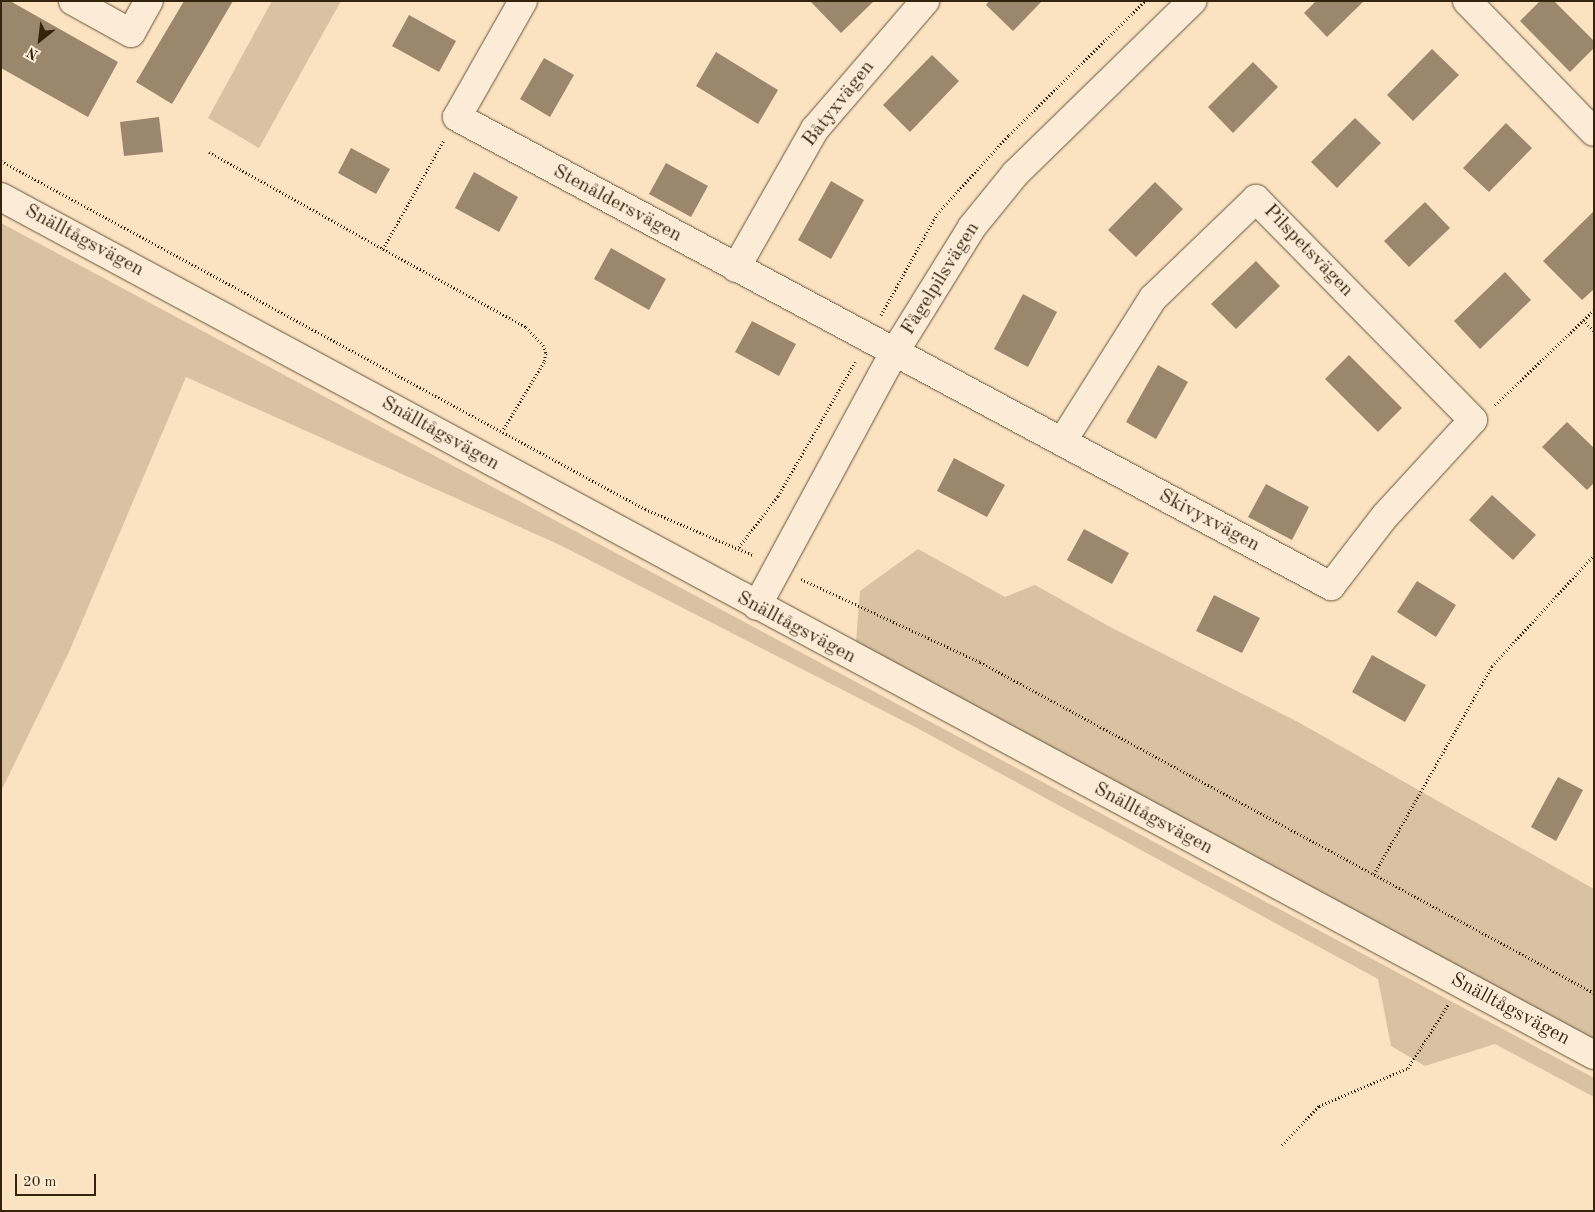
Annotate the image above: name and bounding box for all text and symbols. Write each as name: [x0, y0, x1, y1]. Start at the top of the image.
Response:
north arrow: [15, 15, 65, 65]
text: N: [25, 44, 41, 62]
street label: Båtyxvägen: [798, 56, 880, 152]
street label: Stenåldersvägen: [548, 160, 686, 248]
street label: Snälltågsvägen: [20, 200, 148, 282]
street label: Pilspetsvägen: [1258, 200, 1358, 302]
street label: Fågelpilsvägen: [897, 218, 985, 340]
street label: Snälltågsvägen: [377, 392, 503, 476]
street label: Skivyxvägen: [1154, 484, 1264, 558]
street label: Snälltågsvägen: [732, 587, 860, 669]
street label: Snälltågsvägen: [1089, 778, 1217, 860]
street label: Snälltågsvägen: [1446, 969, 1574, 1051]
scale bar: [18, 1164, 99, 1196]
text: 20 m: [23, 1175, 57, 1190]

